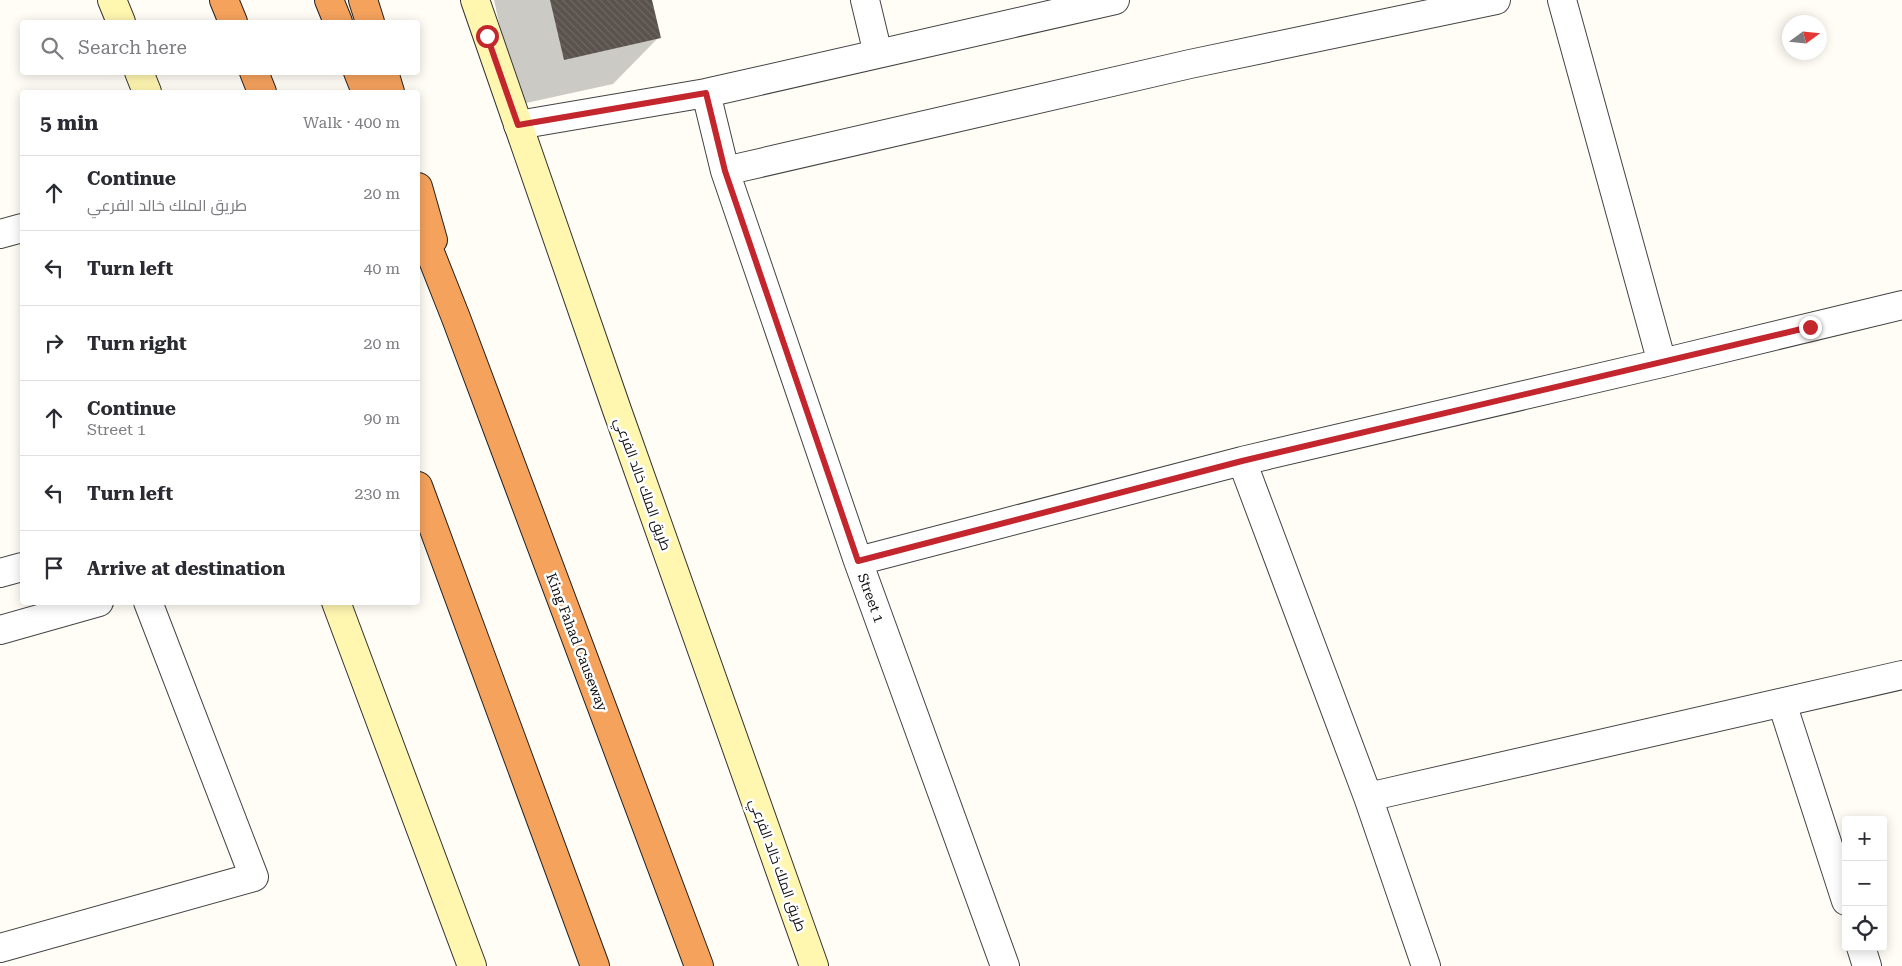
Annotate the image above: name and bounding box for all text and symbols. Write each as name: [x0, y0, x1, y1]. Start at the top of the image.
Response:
north arrow: [1782, 15, 1827, 60]
search box: [20, 20, 420, 75]
route start: [476, 25, 499, 48]
icon: search: [38, 34, 66, 62]
text: Search here: [78, 36, 187, 59]
text: 5 min: [40, 111, 98, 135]
text: Walk · 400 m: [303, 113, 400, 132]
text: Continue: [87, 167, 176, 190]
icon: ahead: [40, 179, 68, 207]
text: 20 m: [363, 184, 400, 203]
text: طريق الملك خالد الفرعي: [87, 196, 247, 215]
icon: left: [40, 254, 68, 282]
text: Turn left: [87, 257, 173, 280]
text: 40 m: [363, 259, 400, 278]
route end: [1799, 316, 1822, 339]
icon: right: [40, 329, 68, 357]
text: Turn right: [87, 332, 187, 355]
text: 20 m: [363, 334, 400, 353]
text: Continue: [87, 397, 176, 420]
icon: ahead: [40, 404, 68, 432]
text: 90 m: [363, 409, 400, 428]
street label: طريق الملك خالد الفرعي: [608, 415, 674, 554]
text: Street 1: [87, 420, 146, 439]
icon: left: [40, 479, 68, 507]
text: Turn left: [87, 482, 173, 505]
text: 230 m: [354, 484, 400, 503]
icon: arrive: [40, 554, 68, 582]
text: Arrive at destination: [87, 557, 285, 580]
street label: King Fahad Causeway: [543, 571, 611, 714]
street label: Street 1: [855, 571, 887, 625]
street label: طريق الملك خالد الفرعي: [743, 796, 809, 935]
map controls: [1842, 816, 1887, 951]
button: +: [1842, 816, 1887, 861]
button: −: [1842, 861, 1887, 906]
button: locate: [1842, 906, 1887, 951]

